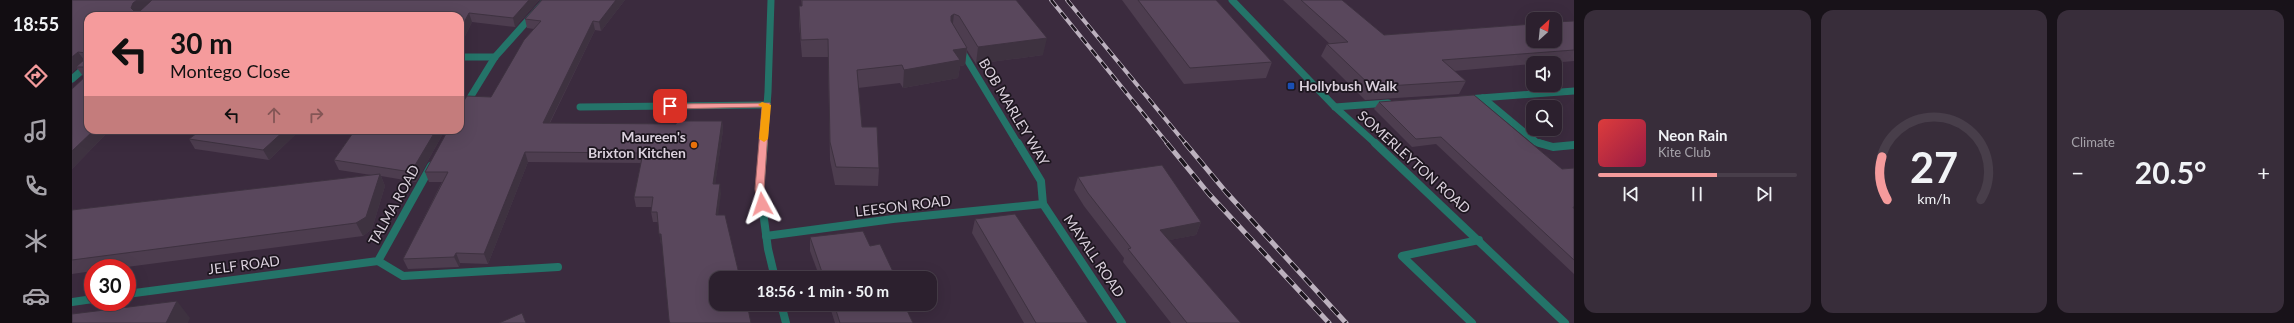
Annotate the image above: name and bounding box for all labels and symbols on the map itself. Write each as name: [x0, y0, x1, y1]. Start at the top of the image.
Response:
north arrow: [1526, 12, 1562, 48]
street label: BOB MARLEY WAY: [976, 55, 1053, 169]
place label: Hollybush Walk: [1299, 77, 1398, 94]
marker: Hollybush Walk: [1286, 81, 1296, 91]
pin: [653, 89, 687, 123]
street label: SOMERLEYTON ROAD: [1355, 107, 1474, 217]
place label: Maureen's Brixton Kitchen: [588, 128, 686, 161]
marker: Maureen's Brixton Kitchen: [689, 140, 699, 150]
street label: TALMA ROAD: [364, 162, 423, 248]
position arrow: [741, 183, 783, 225]
street label: LEESON ROAD: [854, 191, 952, 220]
street label: MAYALL ROAD: [1061, 211, 1128, 300]
street label: JELF ROAD: [207, 252, 281, 277]
speed limit sign: 30: [84, 259, 136, 311]

